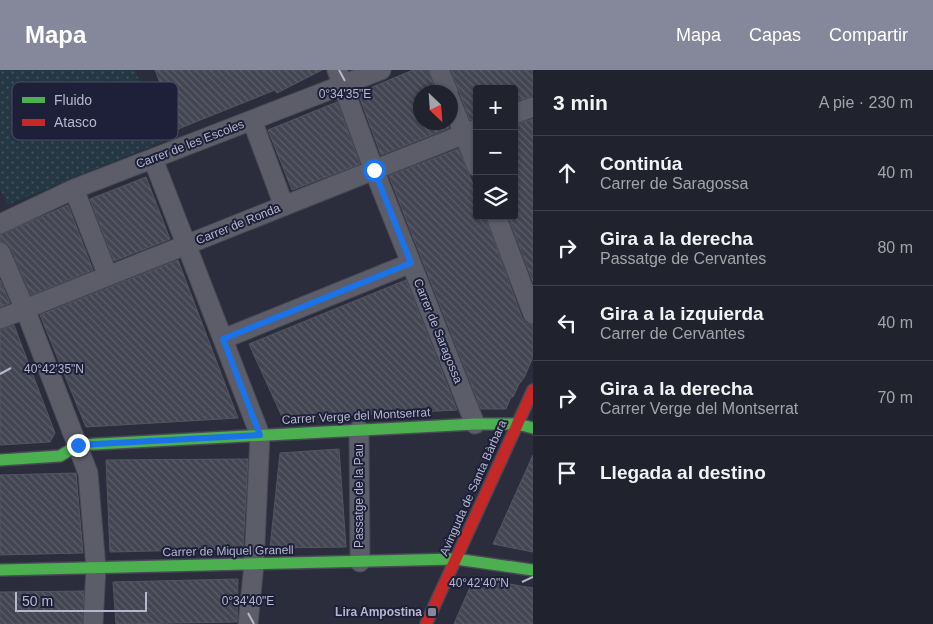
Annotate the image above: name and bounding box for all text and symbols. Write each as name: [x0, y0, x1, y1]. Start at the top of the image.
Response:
text: Mapa: [25, 21, 86, 48]
text: Mapa: [676, 25, 721, 45]
text: Capas: [749, 25, 801, 45]
text: Compartir: [829, 25, 908, 45]
legend: [12, 82, 178, 140]
north arrow: [413, 85, 458, 130]
map controls: [473, 85, 518, 220]
button: +: [473, 85, 518, 130]
text: 0°34'35"E: [319, 87, 371, 101]
text: 3 min: [553, 91, 608, 114]
text: Fluido: [54, 92, 92, 108]
text: A pie · 230 m: [819, 94, 913, 111]
text: Atasco: [54, 114, 97, 130]
street label: Carrer de les Escoles: [134, 117, 246, 171]
button: −: [473, 130, 518, 175]
text: Continúa: [600, 153, 682, 174]
route start: [363, 159, 386, 182]
icon: ahead: [553, 159, 581, 187]
text: 40 m: [877, 164, 913, 181]
button: layers: [473, 175, 518, 220]
text: Carrer de Saragossa: [600, 175, 749, 192]
street label: Carrer de Ronda: [194, 201, 282, 247]
text: Gira a la derecha: [600, 228, 753, 249]
icon: right: [553, 234, 581, 262]
text: 80 m: [877, 239, 913, 256]
text: Passatge de Cervantes: [600, 250, 766, 267]
street label: Carrer de Saragossa: [411, 277, 465, 386]
text: Gira a la izquierda: [600, 303, 764, 324]
icon: left: [553, 309, 581, 337]
text: 40 m: [877, 314, 913, 331]
text: Carrer de Cervantes: [600, 325, 745, 342]
text: 40°42'35"N: [24, 362, 84, 376]
text: Gira a la derecha: [600, 378, 753, 399]
icon: right: [553, 384, 581, 412]
text: 70 m: [877, 389, 913, 406]
text: Carrer Verge del Montserrat: [600, 400, 798, 417]
street label: Carrer Verge del Montserrat: [281, 405, 431, 427]
street label: Avinguda de Santa Bàrbara: [437, 418, 509, 558]
route end: [67, 434, 90, 457]
street label: Passatge de la Pau: [352, 444, 366, 548]
icon: arrive: [553, 459, 581, 487]
text: Llegada al destino: [600, 462, 766, 483]
street label: Carrer de Miquel Granell: [162, 543, 294, 559]
text: 40°42'40"N: [449, 576, 509, 590]
scale bar: [15, 589, 148, 612]
text: 50 m: [22, 593, 53, 609]
text: 0°34'40"E: [222, 594, 274, 608]
place label: Lira Ampostina: [335, 605, 422, 619]
marker: Lira Ampostina: [426, 606, 438, 618]

